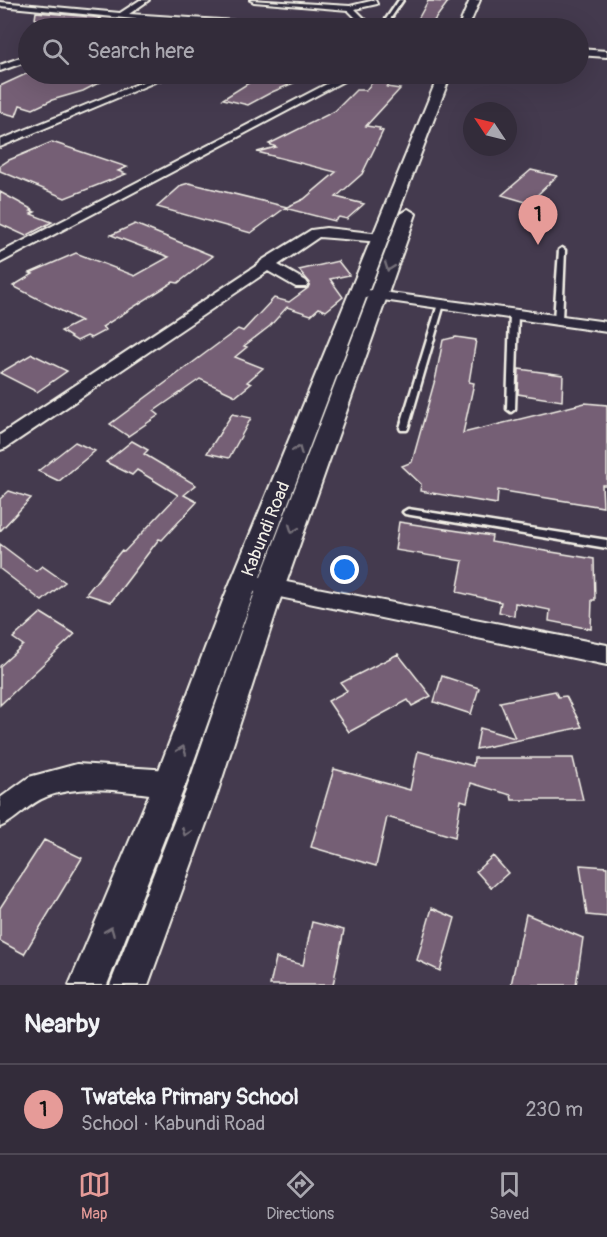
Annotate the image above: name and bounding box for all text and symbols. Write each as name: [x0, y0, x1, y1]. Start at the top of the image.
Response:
search box: [18, 18, 589, 84]
icon: search: [39, 35, 72, 68]
text: Search here: [87, 37, 194, 65]
north arrow: [463, 102, 517, 156]
pin: 1: [518, 196, 558, 245]
one-way arrow: [383, 261, 396, 272]
one-way arrow: [291, 445, 303, 456]
street label: Kabundi Road: [237, 478, 295, 580]
one-way arrow: [288, 523, 301, 534]
your location: [330, 555, 359, 584]
one-way arrow: [175, 745, 188, 755]
one-way arrow: [181, 826, 194, 836]
one-way arrow: [103, 926, 115, 937]
text: Nearby: [24, 1008, 100, 1040]
text: Twateka Primary School: [81, 1083, 299, 1111]
text: 1: [40, 1097, 47, 1122]
text: 230 m: [526, 1097, 583, 1122]
text: School · Kabundi Road: [81, 1111, 265, 1136]
tab: Map: [78, 1168, 111, 1224]
tab: Directions: [266, 1168, 334, 1224]
tab: Saved: [490, 1168, 529, 1224]

